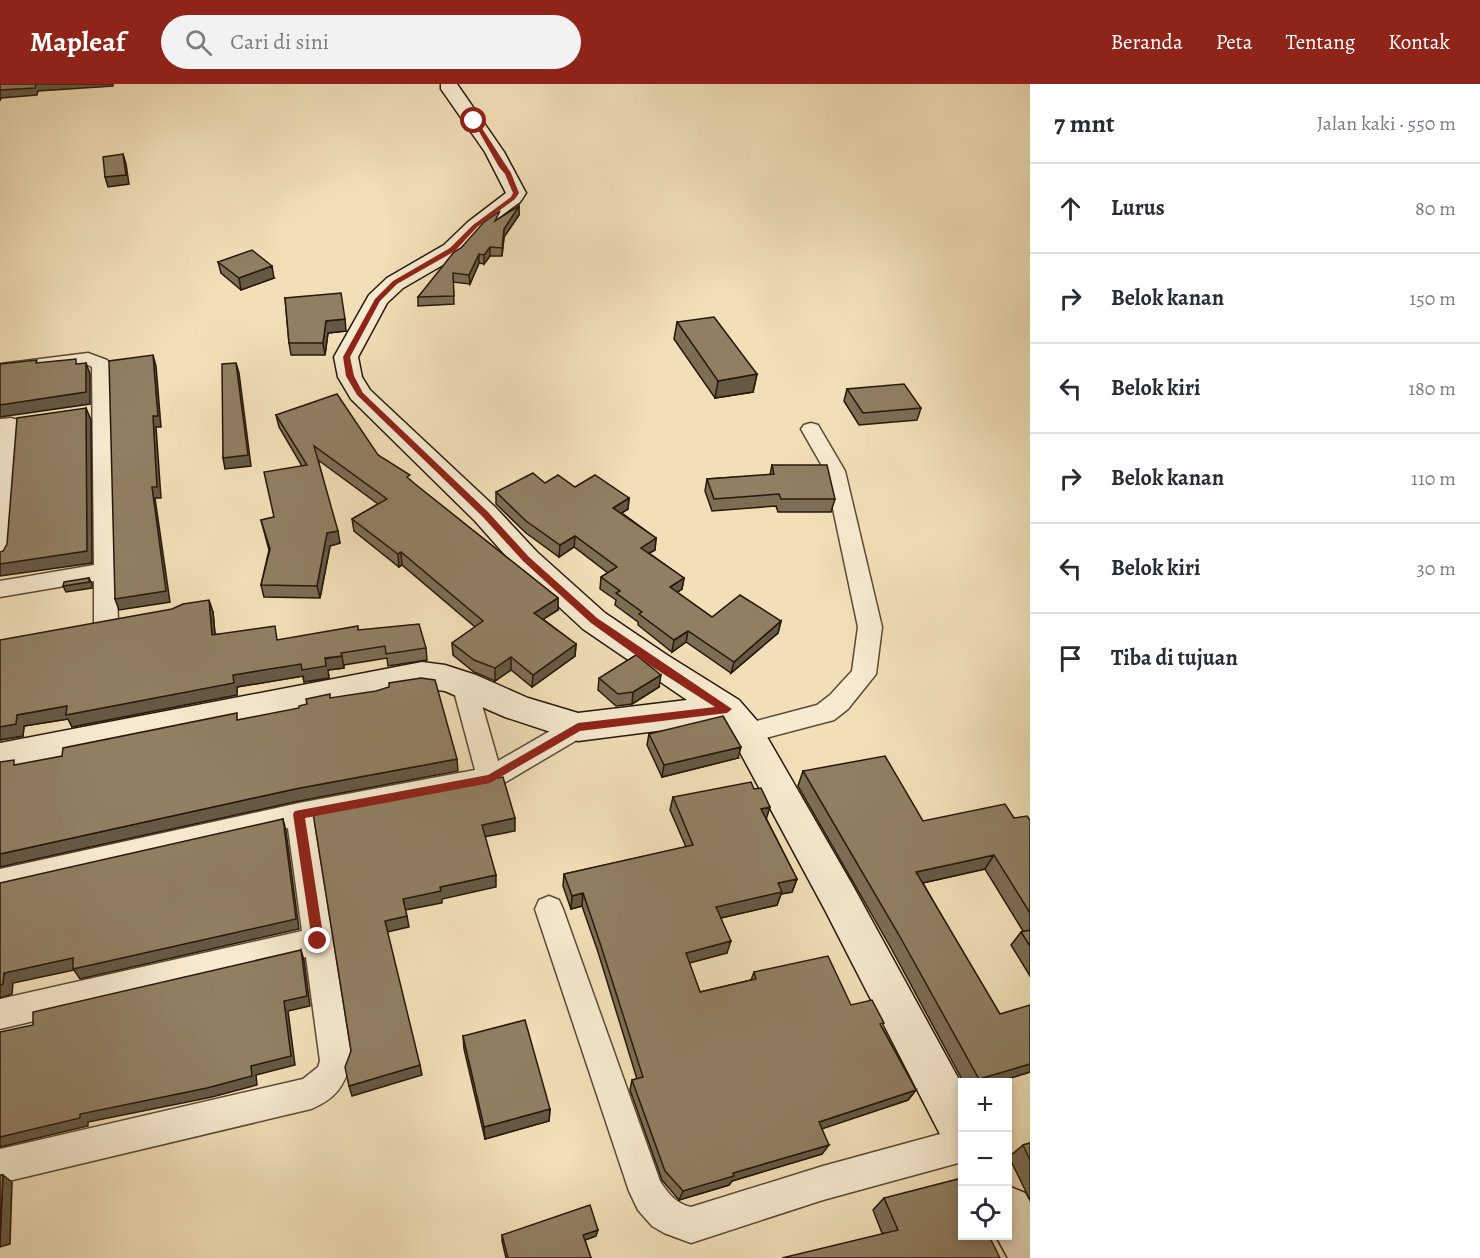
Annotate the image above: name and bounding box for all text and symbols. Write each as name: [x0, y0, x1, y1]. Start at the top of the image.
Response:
search box: [161, 15, 581, 69]
text: Mapleaf: [30, 23, 125, 61]
icon: search: [182, 26, 215, 59]
text: Cari di sini: [230, 27, 329, 57]
text: Beranda: [1111, 28, 1183, 56]
text: Peta: [1216, 28, 1252, 56]
text: Tentang: [1285, 28, 1355, 56]
text: Kontak: [1388, 28, 1450, 56]
text: 7 mnt: [1054, 106, 1115, 141]
route start: [460, 107, 486, 133]
text: Jalan kaki · 550 m: [1317, 110, 1456, 137]
icon: ahead: [1054, 192, 1087, 225]
text: Lurus: [1111, 193, 1165, 223]
text: 80 m: [1415, 195, 1456, 222]
icon: right: [1054, 282, 1087, 315]
text: Belok kanan: [1111, 283, 1224, 313]
text: 150 m: [1409, 285, 1456, 312]
icon: left: [1054, 372, 1087, 405]
text: Belok kiri: [1111, 373, 1200, 403]
text: 180 m: [1408, 375, 1456, 402]
icon: right: [1054, 462, 1087, 495]
text: Belok kanan: [1111, 463, 1224, 493]
text: 110 m: [1411, 465, 1456, 492]
icon: left: [1054, 552, 1087, 585]
text: Belok kiri: [1111, 553, 1200, 583]
text: 30 m: [1416, 555, 1456, 582]
icon: arrive: [1054, 642, 1087, 675]
text: Tiba di tujuan: [1111, 643, 1238, 673]
route end: [304, 927, 330, 953]
map controls: [958, 1078, 1012, 1240]
button: +: [958, 1078, 1012, 1132]
button: −: [958, 1132, 1012, 1186]
button: locate: [958, 1186, 1012, 1240]

